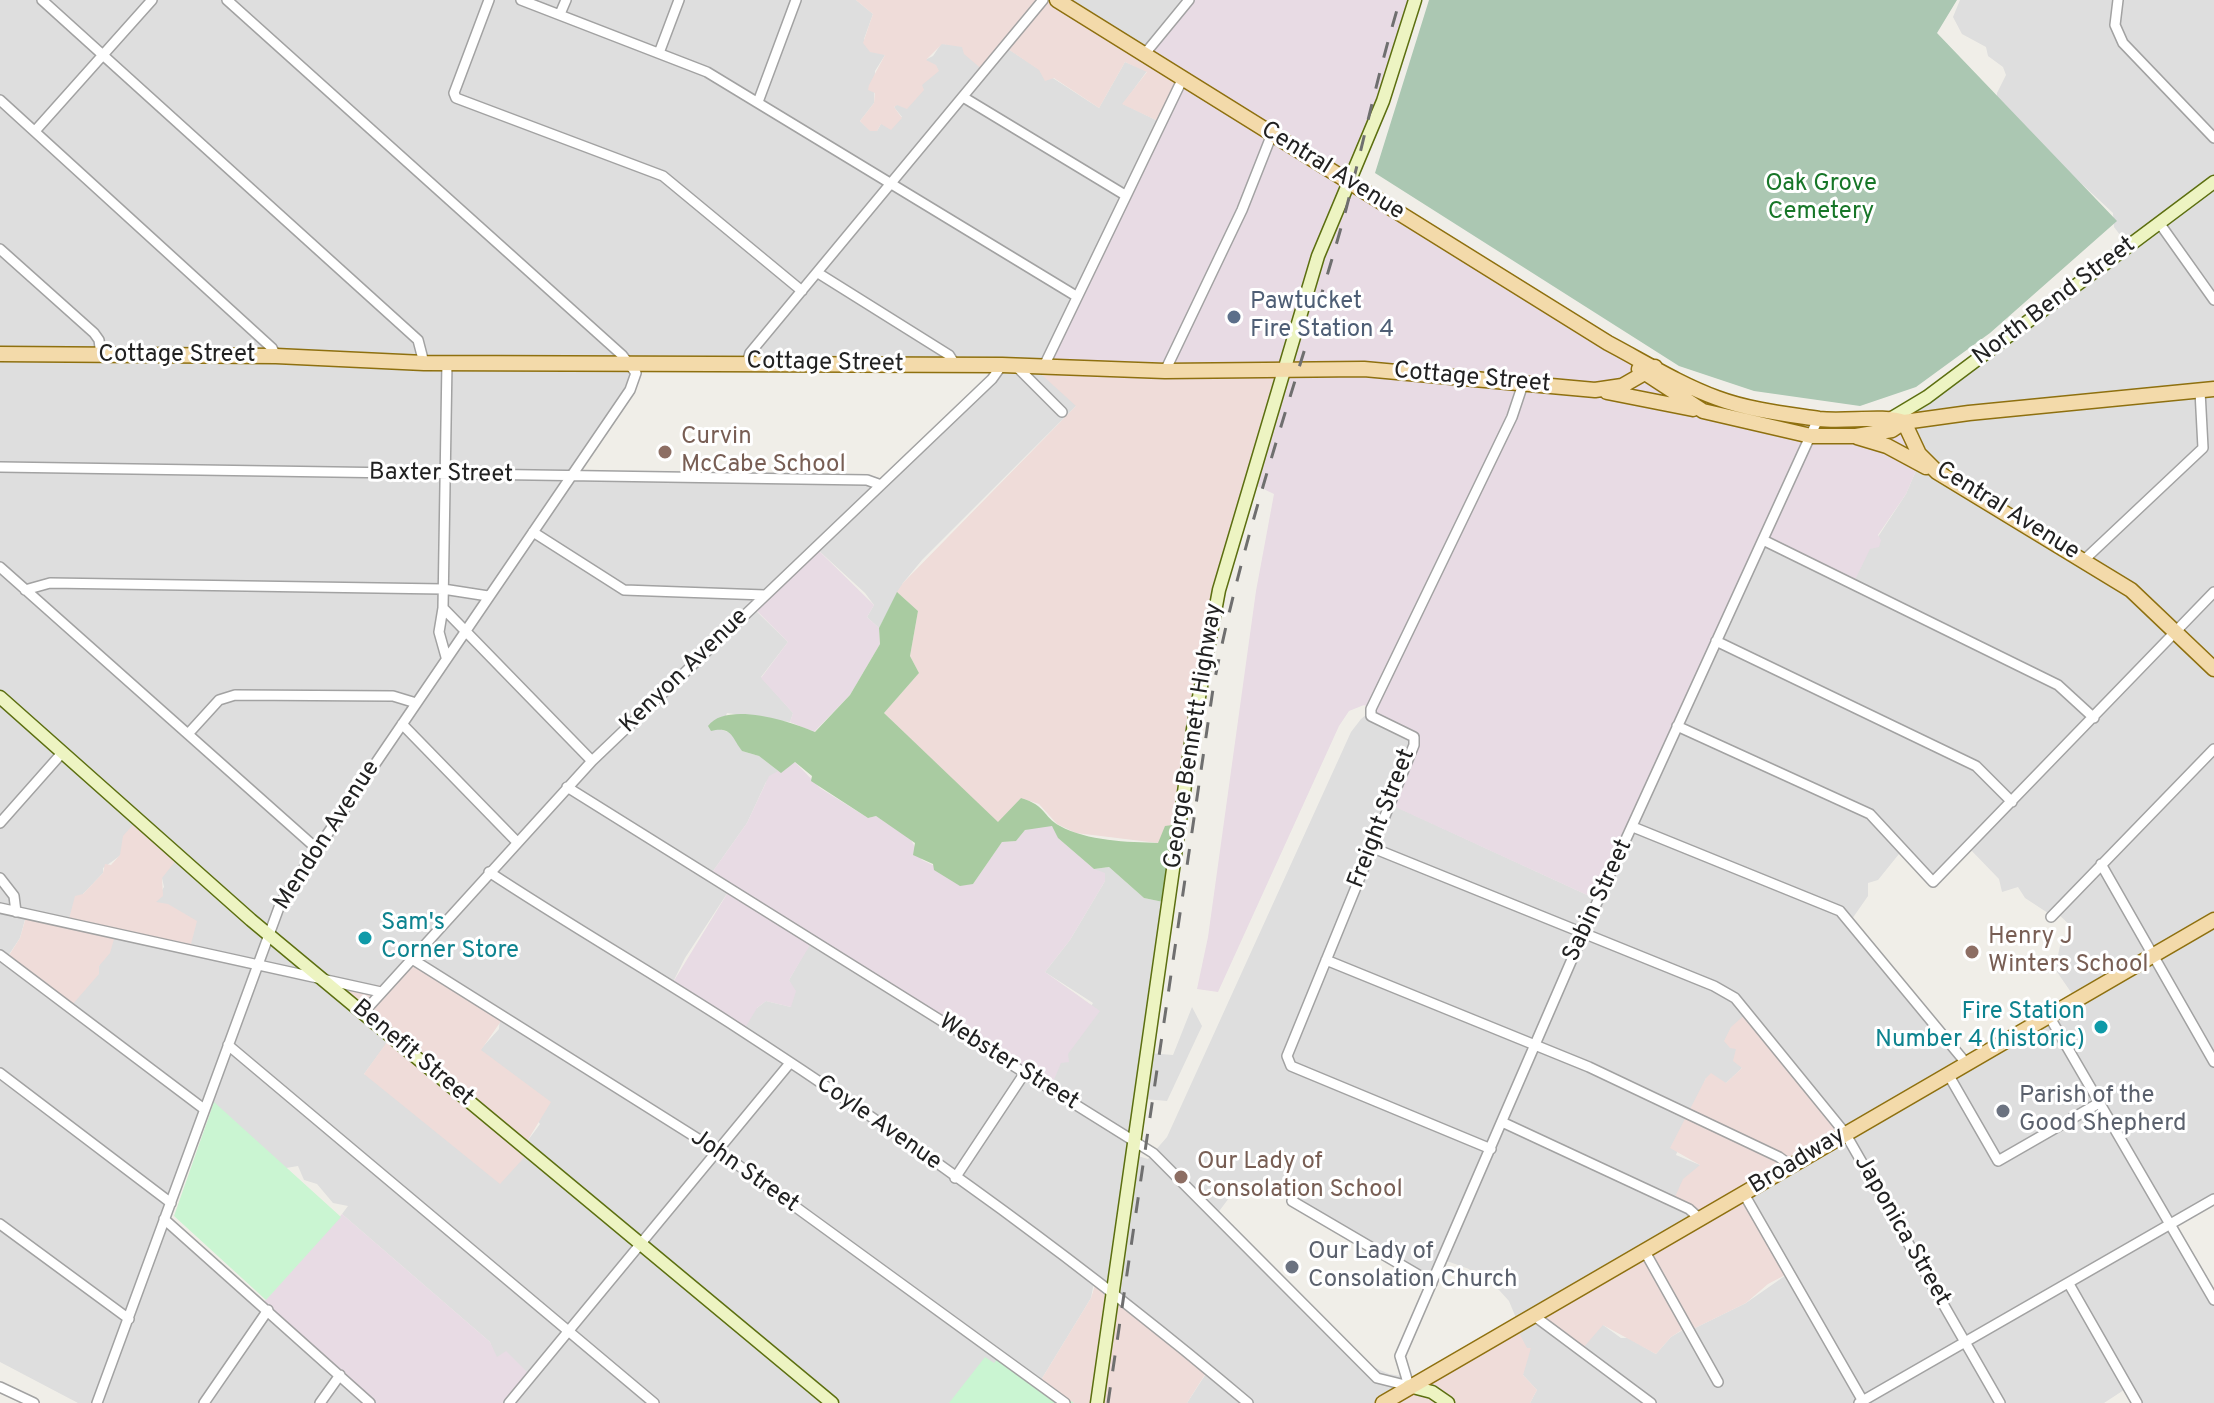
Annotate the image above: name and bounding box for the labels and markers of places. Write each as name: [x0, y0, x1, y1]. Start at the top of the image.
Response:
place label: Pawtucket Fire Station 4: [1250, 289, 1394, 345]
marker: Pawtucket Fire Station 4: [1225, 308, 1243, 326]
place label: Curvin McCabe School: [681, 424, 846, 480]
marker: Curvin McCabe School: [656, 443, 674, 461]
place label: Sam's Corner Store: [381, 910, 519, 966]
place label: Henry J Winters School: [1988, 924, 2149, 980]
marker: Sam's Corner Store: [356, 929, 374, 947]
marker: Henry J Winters School: [1963, 943, 1981, 961]
place label: Fire Station Number 4 (historic): [1875, 999, 2085, 1055]
marker: Fire Station Number 4 (historic): [2092, 1018, 2110, 1036]
place label: Parish of the Good Shepherd: [2019, 1083, 2186, 1139]
marker: Parish of the Good Shepherd: [1994, 1102, 2012, 1120]
place label: Our Lady of Consolation School: [1197, 1149, 1403, 1205]
marker: Our Lady of Consolation School: [1172, 1168, 1190, 1186]
place label: Our Lady of Consolation Church: [1308, 1239, 1517, 1295]
marker: Our Lady of Consolation Church: [1283, 1258, 1301, 1276]

